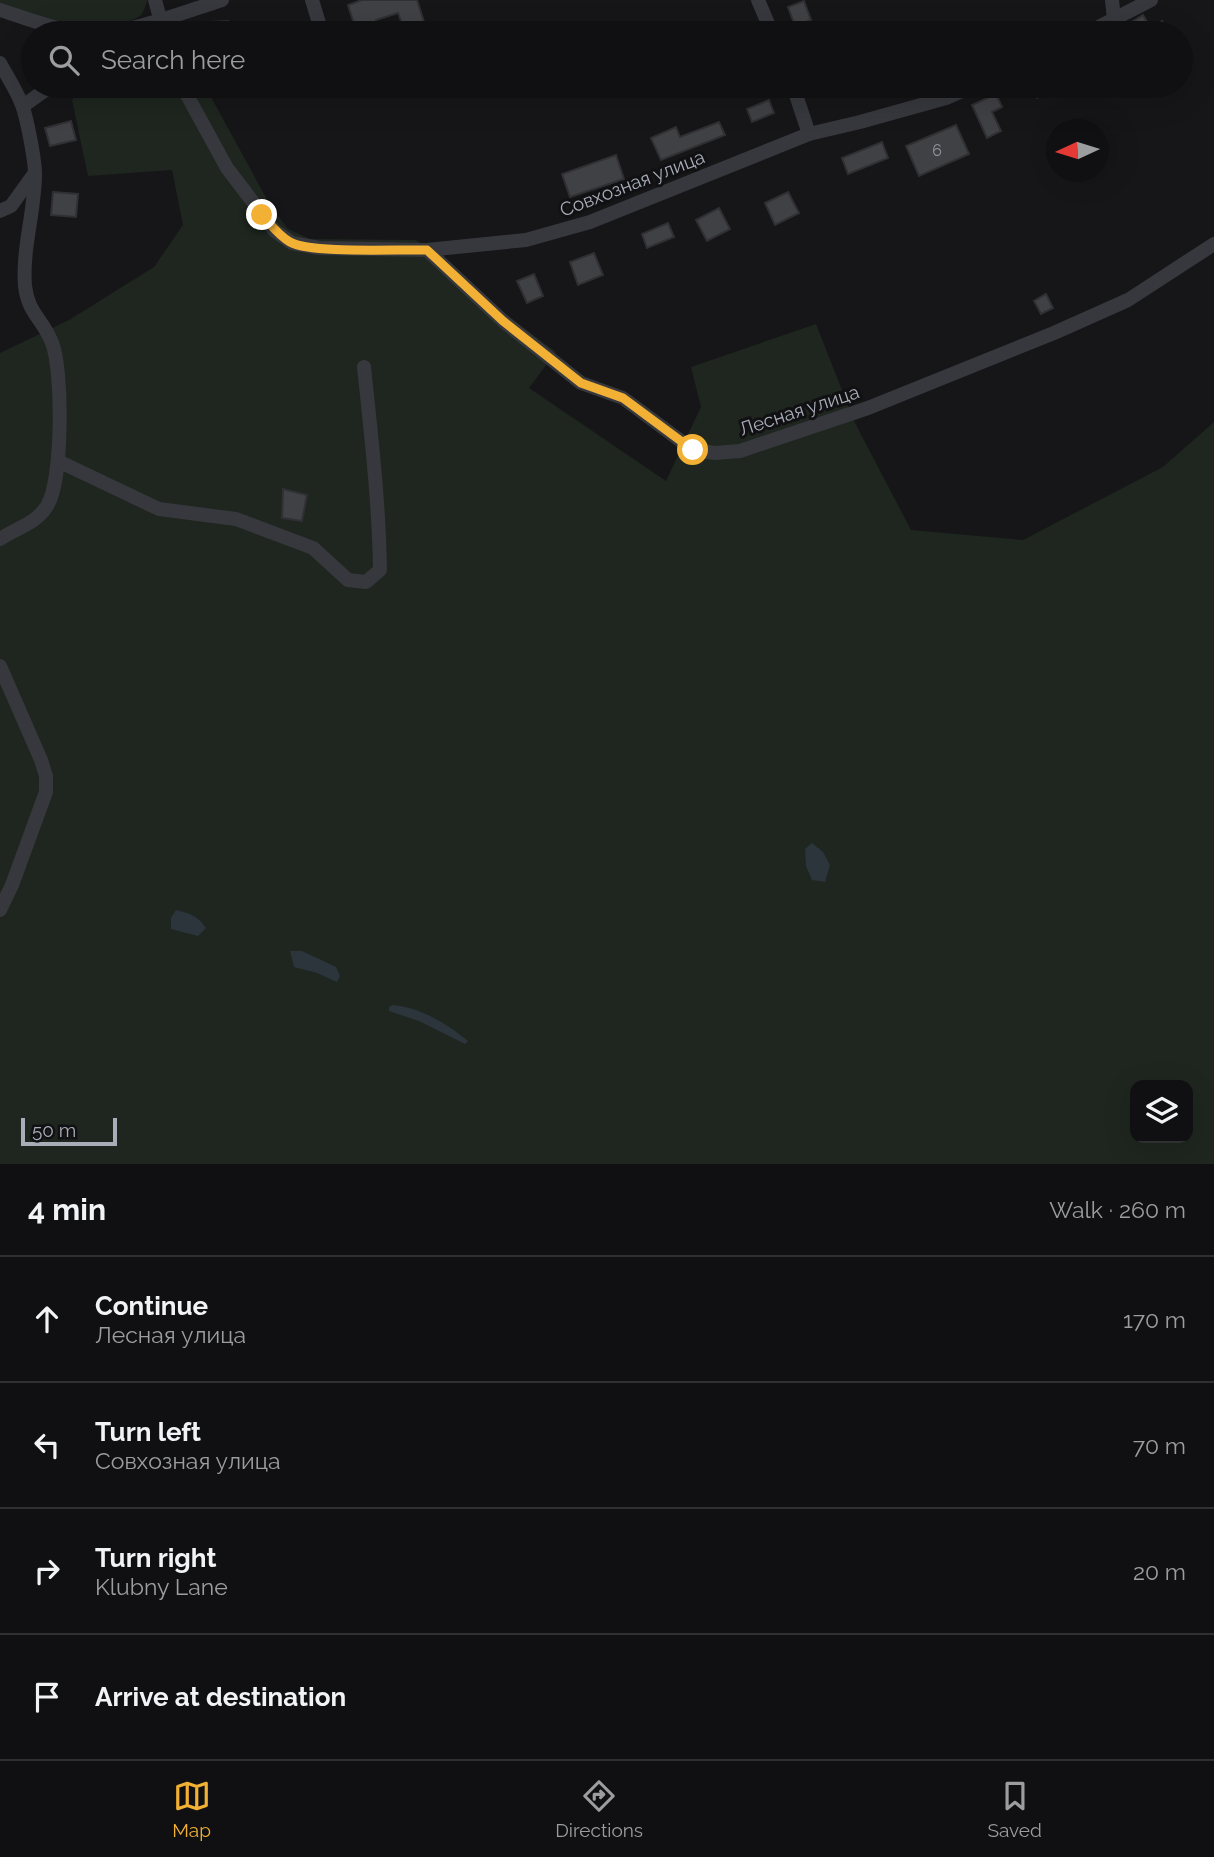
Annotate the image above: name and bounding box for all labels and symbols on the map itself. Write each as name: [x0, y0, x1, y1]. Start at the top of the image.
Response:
north arrow: [1046, 119, 1109, 182]
house number: 6: [932, 141, 942, 160]
street label: Совхозная улица: [556, 145, 708, 221]
route end: [246, 199, 277, 230]
street label: Лесная улица: [736, 380, 862, 440]
route start: [677, 434, 708, 465]
scale bar: [21, 1115, 117, 1147]

